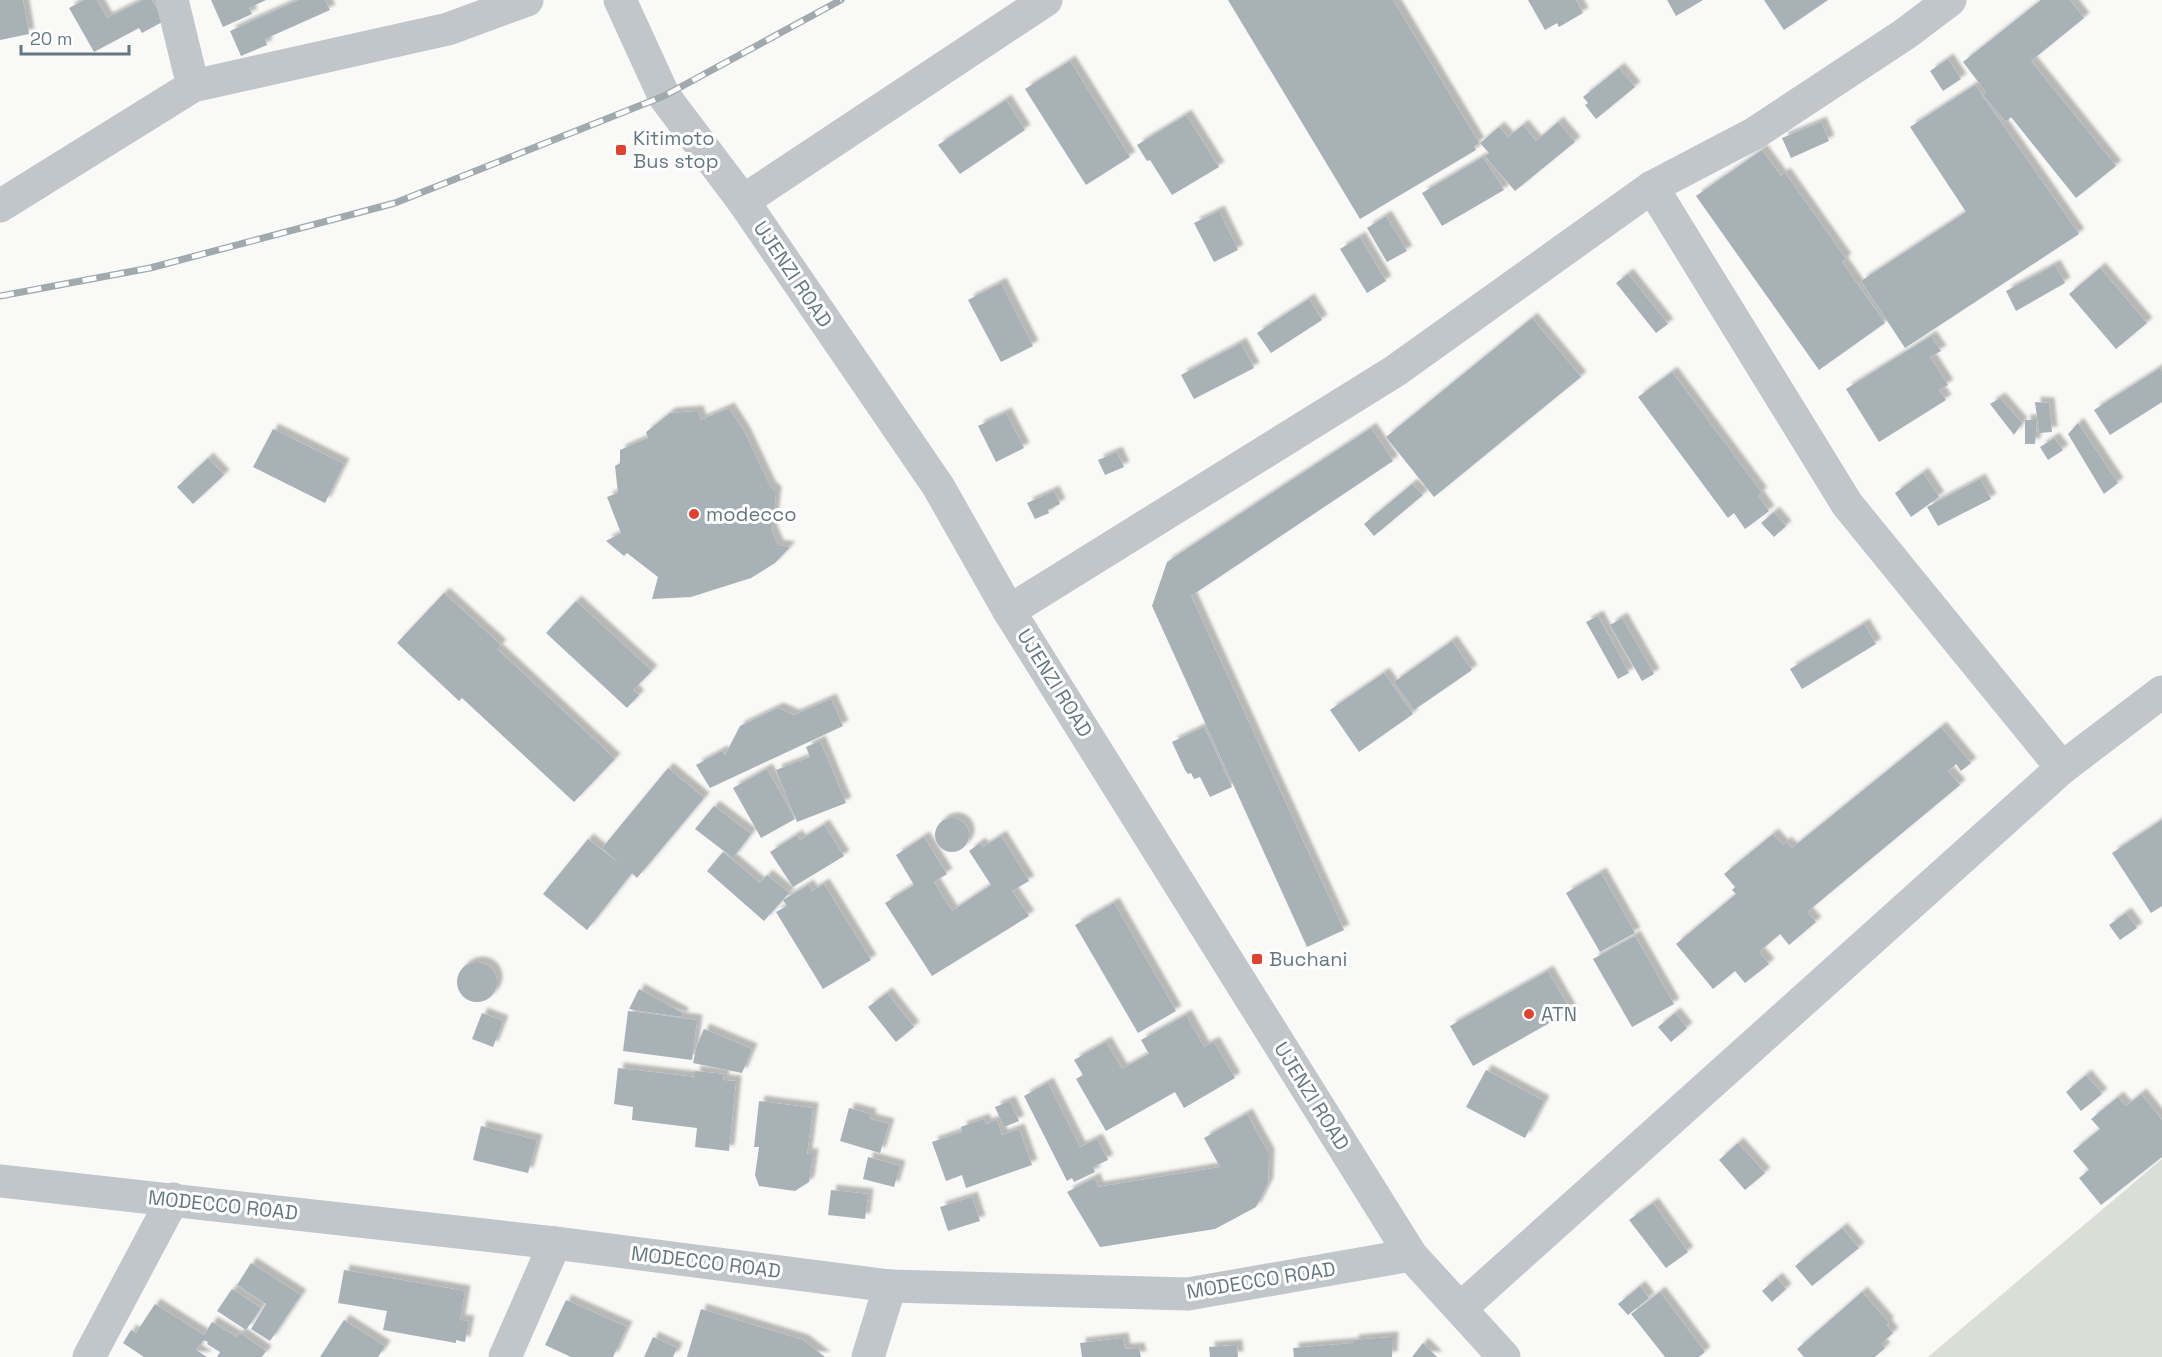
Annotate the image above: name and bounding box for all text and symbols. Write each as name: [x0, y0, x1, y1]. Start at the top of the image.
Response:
scale bar: [21, 18, 129, 56]
text: 20 m: [30, 27, 73, 50]
place label: Kitimoto Bus stop: [633, 125, 719, 174]
marker: Kitimoto Bus stop: [614, 143, 628, 157]
street label: UJENZI ROAD: [748, 216, 838, 332]
place label: modecco: [706, 501, 797, 527]
marker: modecco: [687, 507, 701, 521]
street label: UJENZI ROAD: [1011, 624, 1099, 742]
place label: Buchani: [1269, 946, 1347, 972]
marker: Buchani: [1250, 952, 1264, 966]
place label: ATN: [1541, 1001, 1577, 1027]
marker: ATN: [1522, 1007, 1536, 1021]
street label: UJENZI ROAD: [1268, 1037, 1356, 1155]
street label: MODECCO ROAD: [147, 1184, 299, 1226]
street label: MODECCO ROAD: [630, 1240, 782, 1284]
street label: MODECCO ROAD: [1185, 1255, 1337, 1305]

